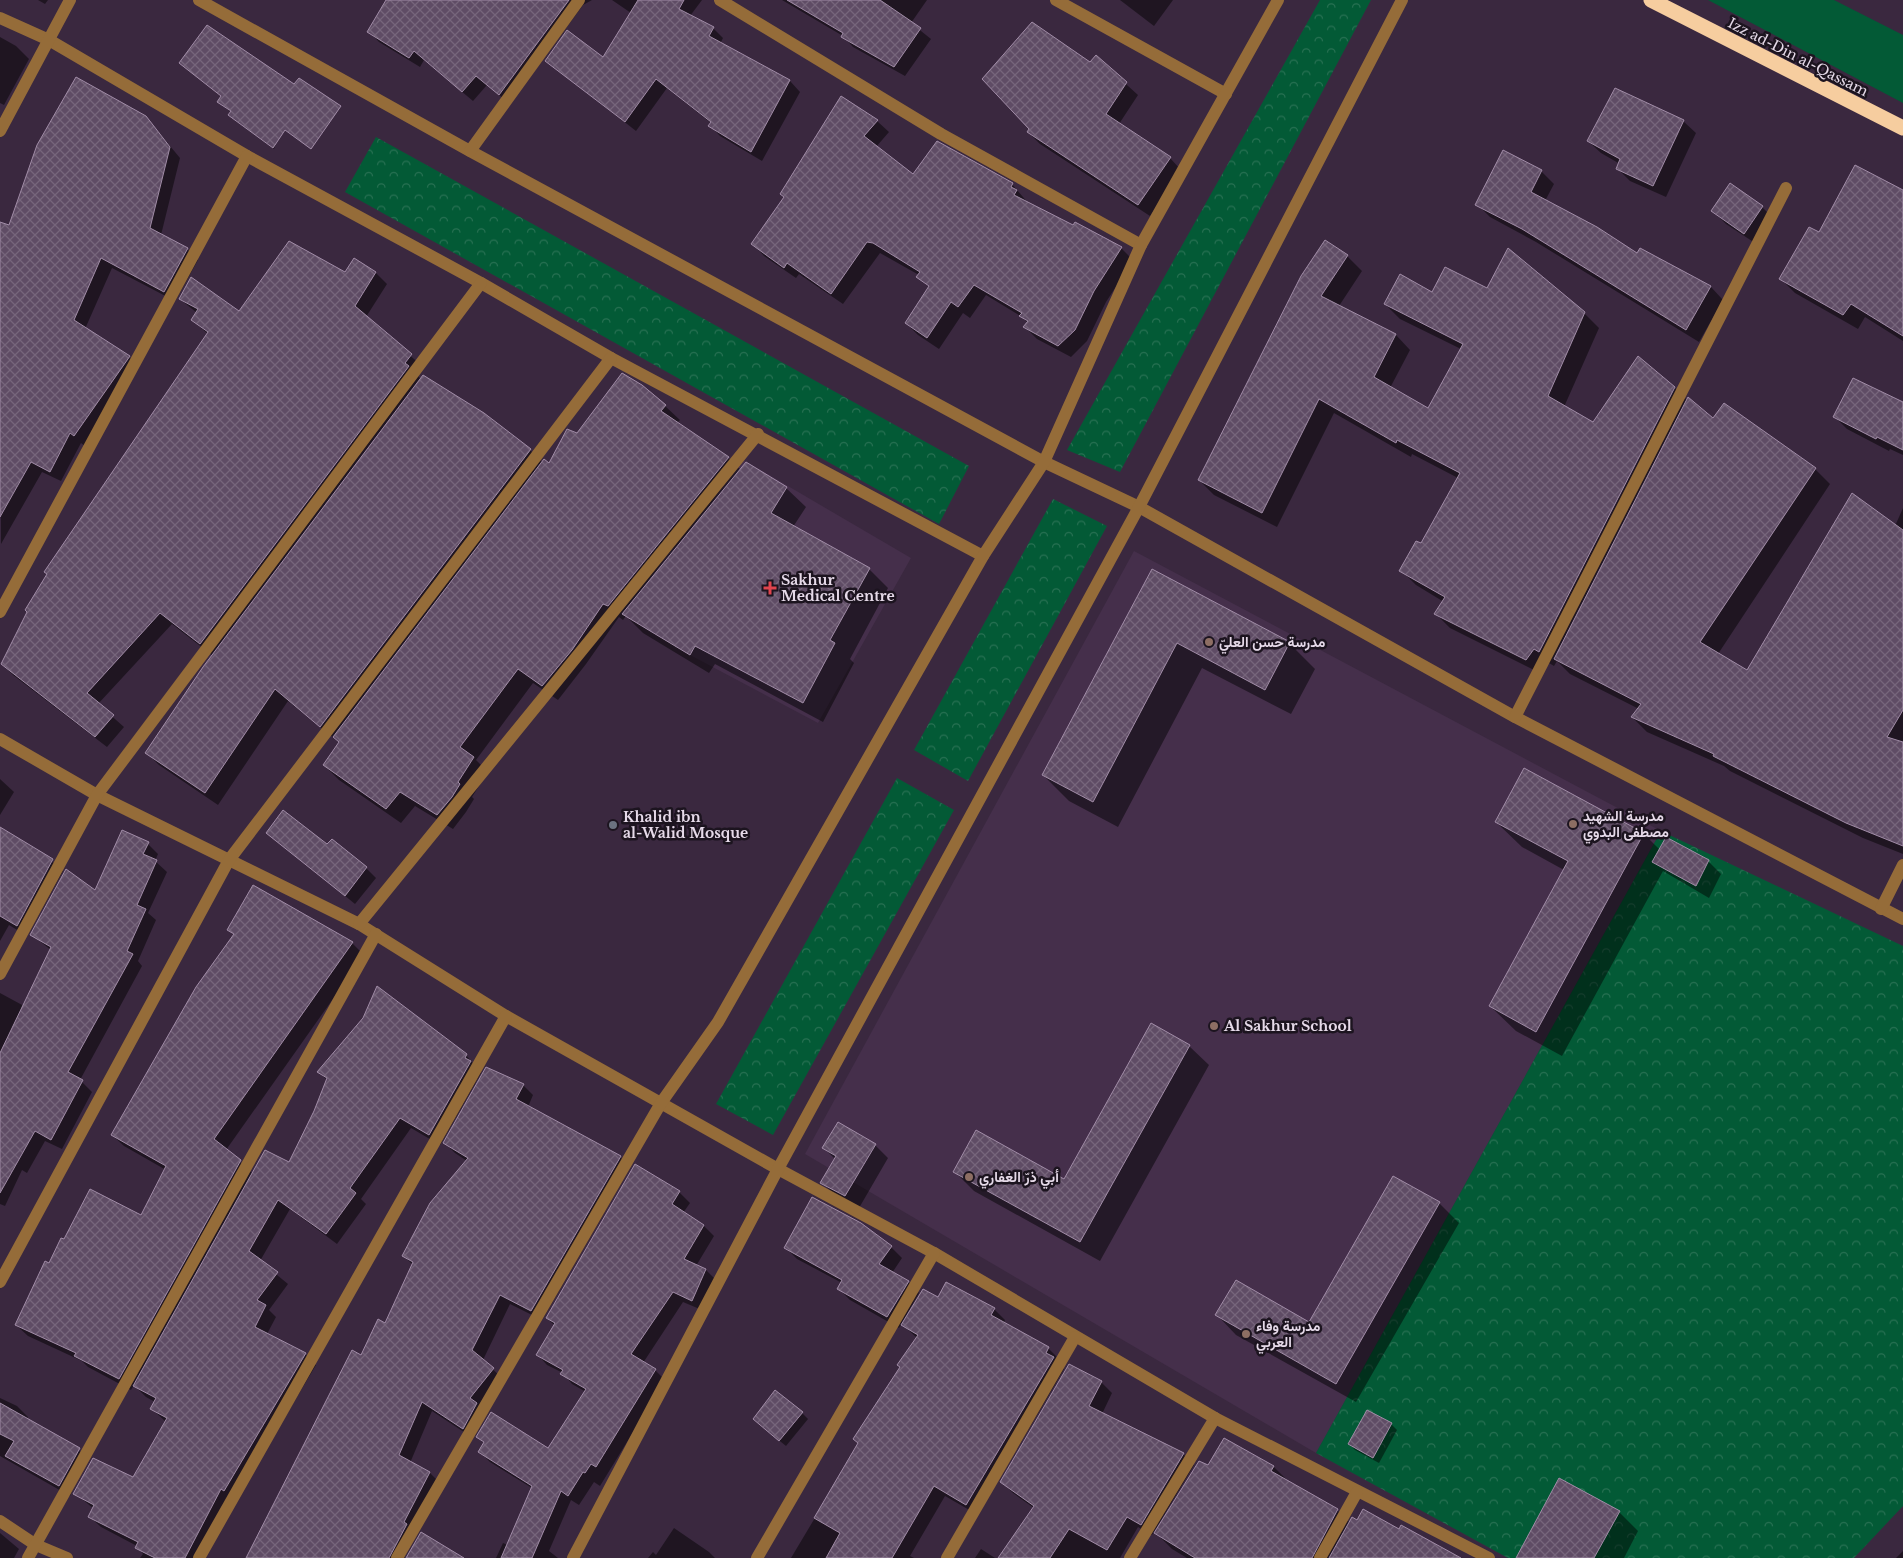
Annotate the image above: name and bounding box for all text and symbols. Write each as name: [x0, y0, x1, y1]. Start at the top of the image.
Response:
street label: Izz ad-Din al-Qassam: [1725, 14, 1871, 100]
place label: Sakhur Medical Centre: [781, 571, 895, 605]
marker: Sakhur Medical Centre: [763, 581, 777, 595]
place label: مدرسة حسن العليّ: [1219, 633, 1326, 654]
marker: مدرسة حسن العليّ: [1203, 636, 1215, 648]
place label: مدرسة الشهيد مصطفى البدوي: [1583, 807, 1669, 844]
place label: Khalid ibn al-Walid Mosque: [623, 808, 748, 842]
marker: مدرسة الشهيد مصطفى البدوي: [1567, 818, 1579, 830]
marker: Khalid ibn al-Walid Mosque: [607, 819, 619, 831]
place label: Al Sakhur School: [1223, 1017, 1352, 1035]
marker: Al Sakhur School: [1208, 1020, 1220, 1032]
place label: أبي ذرّ الغفاري: [979, 1168, 1059, 1189]
marker: أبي ذرّ الغفاري: [963, 1171, 975, 1183]
place label: مدرسة وفاء العربي: [1256, 1317, 1321, 1354]
marker: مدرسة وفاء العربي: [1240, 1328, 1252, 1340]

